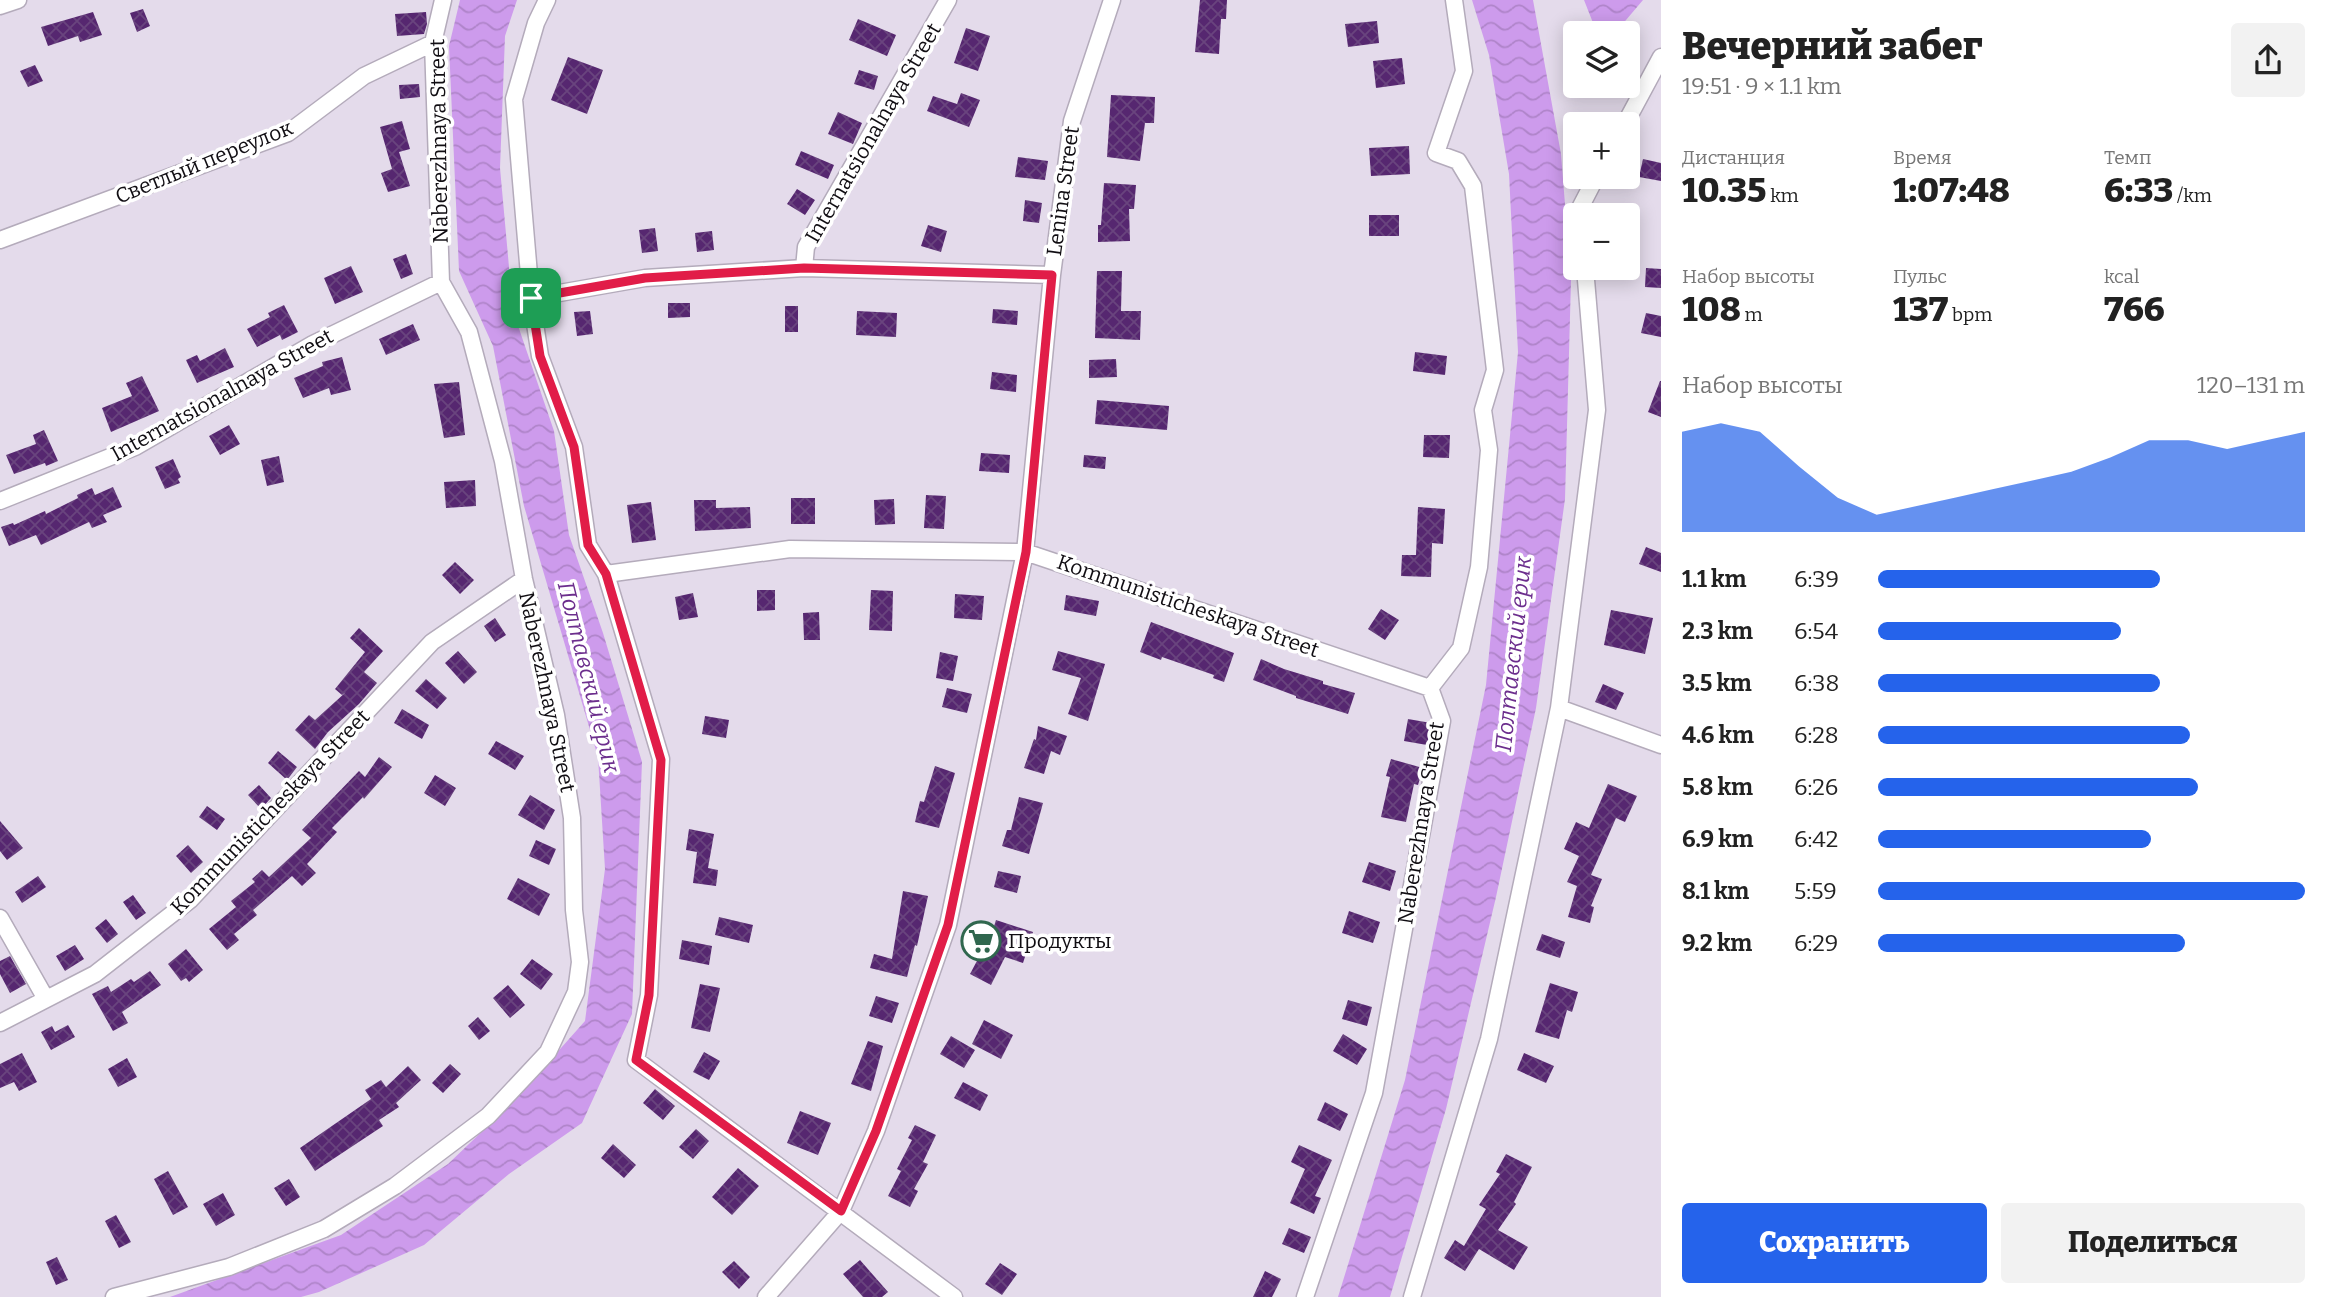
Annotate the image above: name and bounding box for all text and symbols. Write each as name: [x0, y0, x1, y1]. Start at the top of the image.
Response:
street label: Internatsionalnaya Street: [799, 18, 947, 248]
map controls: [1563, 21, 1640, 280]
button: layers: [1563, 21, 1640, 98]
text: Вечерний забег: [1682, 23, 1983, 69]
button: share: [2231, 23, 2305, 97]
street label: Naberezhnaya Street: [424, 38, 454, 244]
text: 19:51 · 9 × 1.1 km: [1682, 72, 1842, 100]
button: +: [1563, 112, 1640, 189]
street label: Светлый переулок: [111, 114, 297, 209]
street label: Lenina Street: [1041, 124, 1085, 257]
text: Дистанция: [1682, 146, 1785, 169]
text: Время: [1893, 146, 1951, 169]
text: Темп: [2104, 146, 2151, 169]
text: 10.35: [1682, 169, 1766, 211]
text: 1:07:48: [1893, 169, 2010, 211]
text: 6:33: [2104, 169, 2173, 211]
text: km: [1766, 184, 1799, 207]
text: /km: [2173, 184, 2212, 207]
button: −: [1563, 203, 1640, 280]
text: Набор высоты: [1682, 265, 1815, 288]
text: Пульс: [1893, 265, 1947, 288]
text: kcal: [2104, 265, 2139, 288]
pin: [501, 268, 561, 328]
icon: arrive: [512, 279, 550, 317]
text: 108: [1682, 288, 1741, 330]
text: 137: [1893, 288, 1948, 330]
text: 766: [2104, 288, 2165, 330]
text: m: [1741, 303, 1763, 326]
text: bpm: [1948, 303, 1993, 326]
street label: Internatsionalnaya Street: [107, 323, 338, 467]
text: Набор высоты: [1682, 371, 1843, 399]
text: 120–131 m: [2197, 371, 2305, 399]
street label: Kommunisticheskaya Street: [1054, 549, 1323, 663]
water label: Полтавский ерик: [1489, 555, 1537, 753]
text: 1.1 km: [1682, 565, 1746, 593]
text: 6:39: [1794, 565, 1839, 593]
water label: Полтавский ерик: [552, 578, 626, 776]
street label: Naberezhnaya Street: [513, 589, 581, 795]
text: 2.3 km: [1682, 617, 1753, 645]
text: 6:54: [1794, 617, 1838, 645]
text: 3.5 km: [1682, 669, 1752, 697]
text: 6:38: [1794, 669, 1839, 697]
street label: Kommunisticheskaya Street: [165, 704, 375, 920]
street label: Naberezhnaya Street: [1392, 720, 1450, 926]
text: 4.6 km: [1682, 721, 1754, 749]
text: 6:28: [1794, 721, 1839, 749]
text: 5.8 km: [1682, 773, 1753, 801]
text: 6:26: [1794, 773, 1838, 801]
text: 6.9 km: [1682, 825, 1754, 853]
text: 6:42: [1794, 825, 1838, 853]
text: 8.1 km: [1682, 877, 1749, 905]
text: 5:59: [1794, 877, 1837, 905]
supermarket icon: Продукты: [960, 920, 1002, 962]
place label: Продукты: [1008, 928, 1112, 954]
text: 9.2 km: [1682, 929, 1752, 957]
text: 6:29: [1794, 929, 1838, 957]
button: Сохранить: [1682, 1203, 1987, 1283]
button: Поделиться: [2001, 1203, 2305, 1283]

